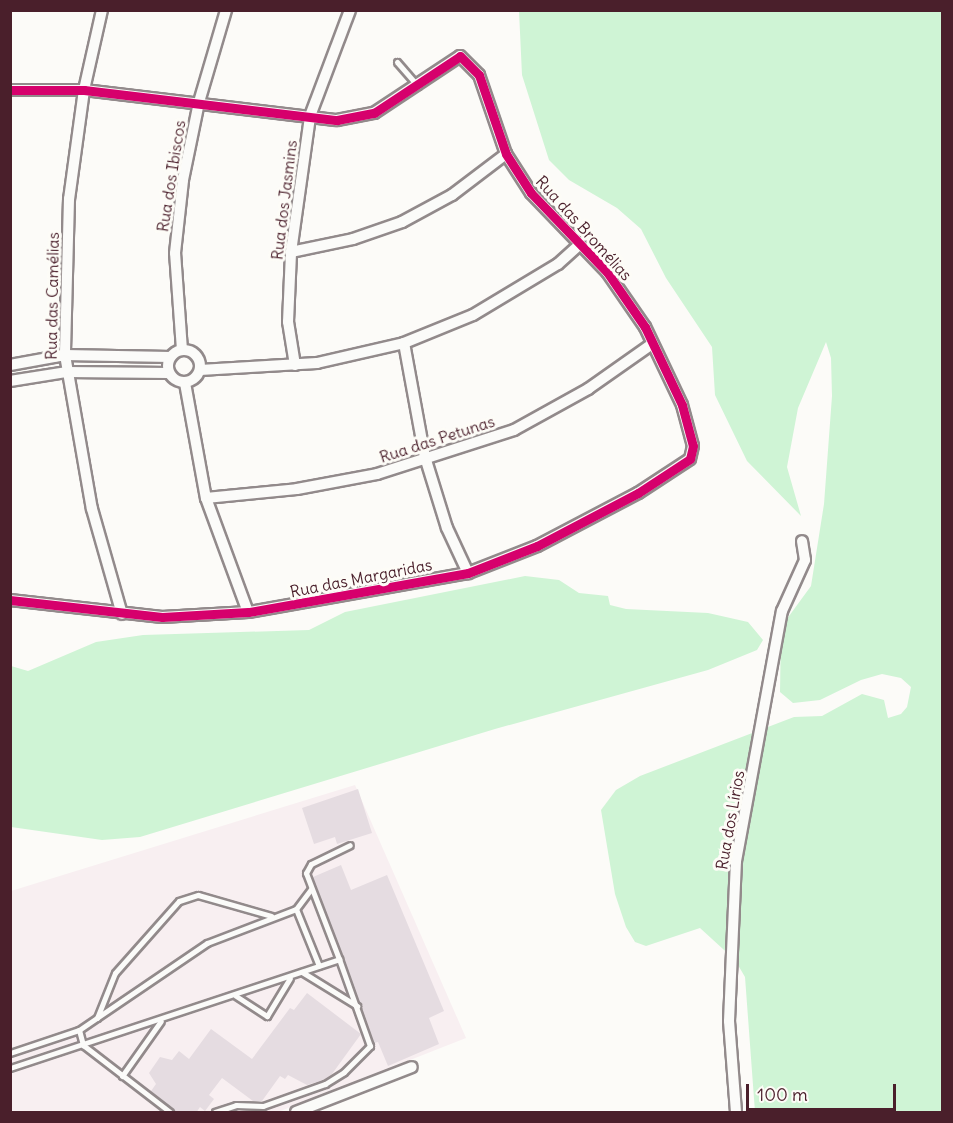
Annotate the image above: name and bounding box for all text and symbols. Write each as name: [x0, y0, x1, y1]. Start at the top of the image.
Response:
street label: Rua dos Ibiscos: [153, 119, 189, 233]
street label: Rua dos Jasmins: [267, 139, 301, 261]
street label: Rua das Bromélias: [532, 172, 636, 284]
street label: Rua das Camélias: [41, 232, 63, 360]
street label: Rua das Petunas: [377, 411, 497, 467]
street label: Rua das Margaridas: [288, 555, 434, 601]
street label: Rua dos Lírios: [712, 769, 748, 871]
scale bar: [749, 1072, 899, 1110]
text: 100 m: [757, 1083, 808, 1106]

